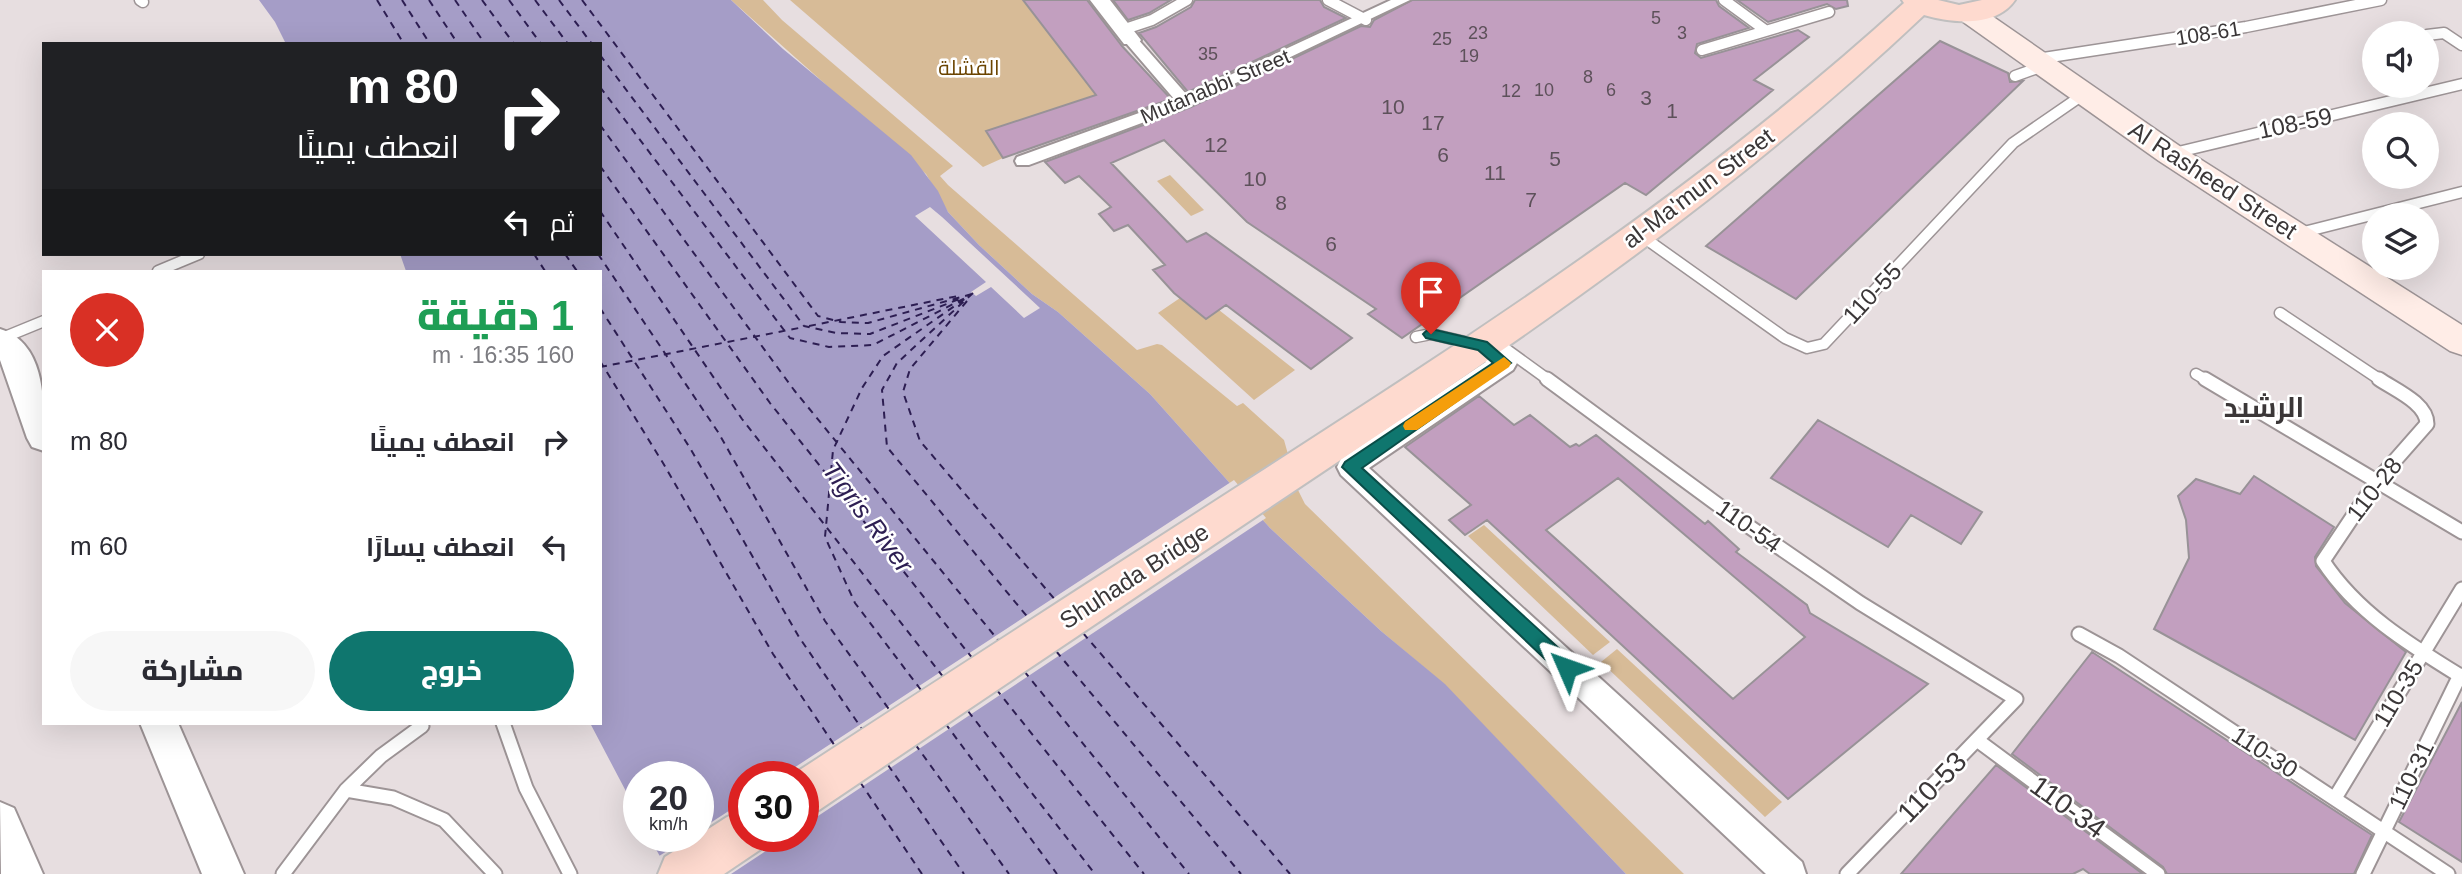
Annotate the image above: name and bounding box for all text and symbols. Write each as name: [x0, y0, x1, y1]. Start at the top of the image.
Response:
house number: 5: [1651, 8, 1661, 28]
street label: 108-61: [2174, 17, 2242, 49]
map controls: [2362, 21, 2439, 280]
button: sound: [2362, 21, 2439, 98]
house number: 23: [1468, 23, 1488, 43]
house number: 3: [1677, 23, 1687, 43]
house number: 25: [1432, 29, 1452, 49]
street label: Mutanabbi Street: [1137, 44, 1293, 128]
house number: 35: [1198, 44, 1218, 64]
house number: 19: [1459, 46, 1479, 66]
park label: القشلة: [938, 56, 1000, 79]
text: 80 m: [347, 59, 459, 113]
house number: 8: [1583, 67, 1593, 87]
icon: right: [483, 70, 574, 161]
house number: 10: [1534, 80, 1554, 100]
house number: 6: [1606, 80, 1616, 100]
house number: 12: [1501, 81, 1521, 101]
house number: 3: [1640, 86, 1652, 109]
house number: 10: [1381, 95, 1405, 118]
house number: 1: [1666, 99, 1678, 122]
street label: 108-59: [2256, 102, 2334, 144]
house number: 17: [1421, 111, 1445, 134]
button: search: [2362, 112, 2439, 189]
street label: Al Rasheed Street: [2124, 116, 2302, 245]
street label: al-Ma'mun Street: [1617, 122, 1779, 254]
text: انعطف يمينًا: [296, 129, 459, 165]
house number: 12: [1204, 133, 1228, 156]
house number: 6: [1437, 143, 1449, 166]
house number: 5: [1549, 147, 1561, 170]
house number: 11: [1484, 161, 1506, 184]
house number: 10: [1243, 167, 1267, 190]
house number: 7: [1525, 188, 1537, 211]
house number: 8: [1275, 191, 1287, 214]
icon: left: [498, 203, 536, 241]
button: layers: [2362, 203, 2439, 280]
text: ثم: [550, 208, 574, 238]
house number: 6: [1325, 232, 1337, 255]
street label: 110-55: [1837, 257, 1907, 329]
pin: [1401, 262, 1461, 334]
icon: arrive: [1412, 273, 1450, 311]
text: 1 دقيقة: [417, 292, 574, 339]
button: close: [70, 293, 144, 367]
text: 160 m · 16:35: [432, 342, 574, 368]
district label: الرشيد: [2224, 392, 2304, 424]
icon: right: [536, 423, 574, 461]
text: 80 m: [70, 426, 128, 456]
text: انعطف يمينًا: [369, 427, 515, 457]
street label: 110-28: [2341, 452, 2407, 526]
water label: Tigris River: [817, 456, 920, 579]
street label: 110-54: [1711, 494, 1787, 558]
street label: Shuhada Bridge: [1054, 518, 1214, 634]
icon: left: [536, 528, 574, 566]
text: 60 m: [70, 531, 128, 561]
text: انعطف يسارًا: [366, 532, 515, 562]
button: مشاركة: [70, 631, 315, 711]
button: خروج: [329, 631, 574, 711]
position arrow: [1530, 631, 1604, 705]
street label: 110-35: [2368, 655, 2428, 731]
street label: 110-30: [2227, 721, 2303, 783]
street label: 110-31: [2383, 736, 2439, 814]
street label: 110-53: [1891, 746, 1973, 828]
speed limit sign: 30: [728, 761, 819, 852]
street label: 110-34: [2024, 769, 2112, 845]
text: 20: [649, 778, 688, 817]
text: km/h: [649, 814, 688, 834]

